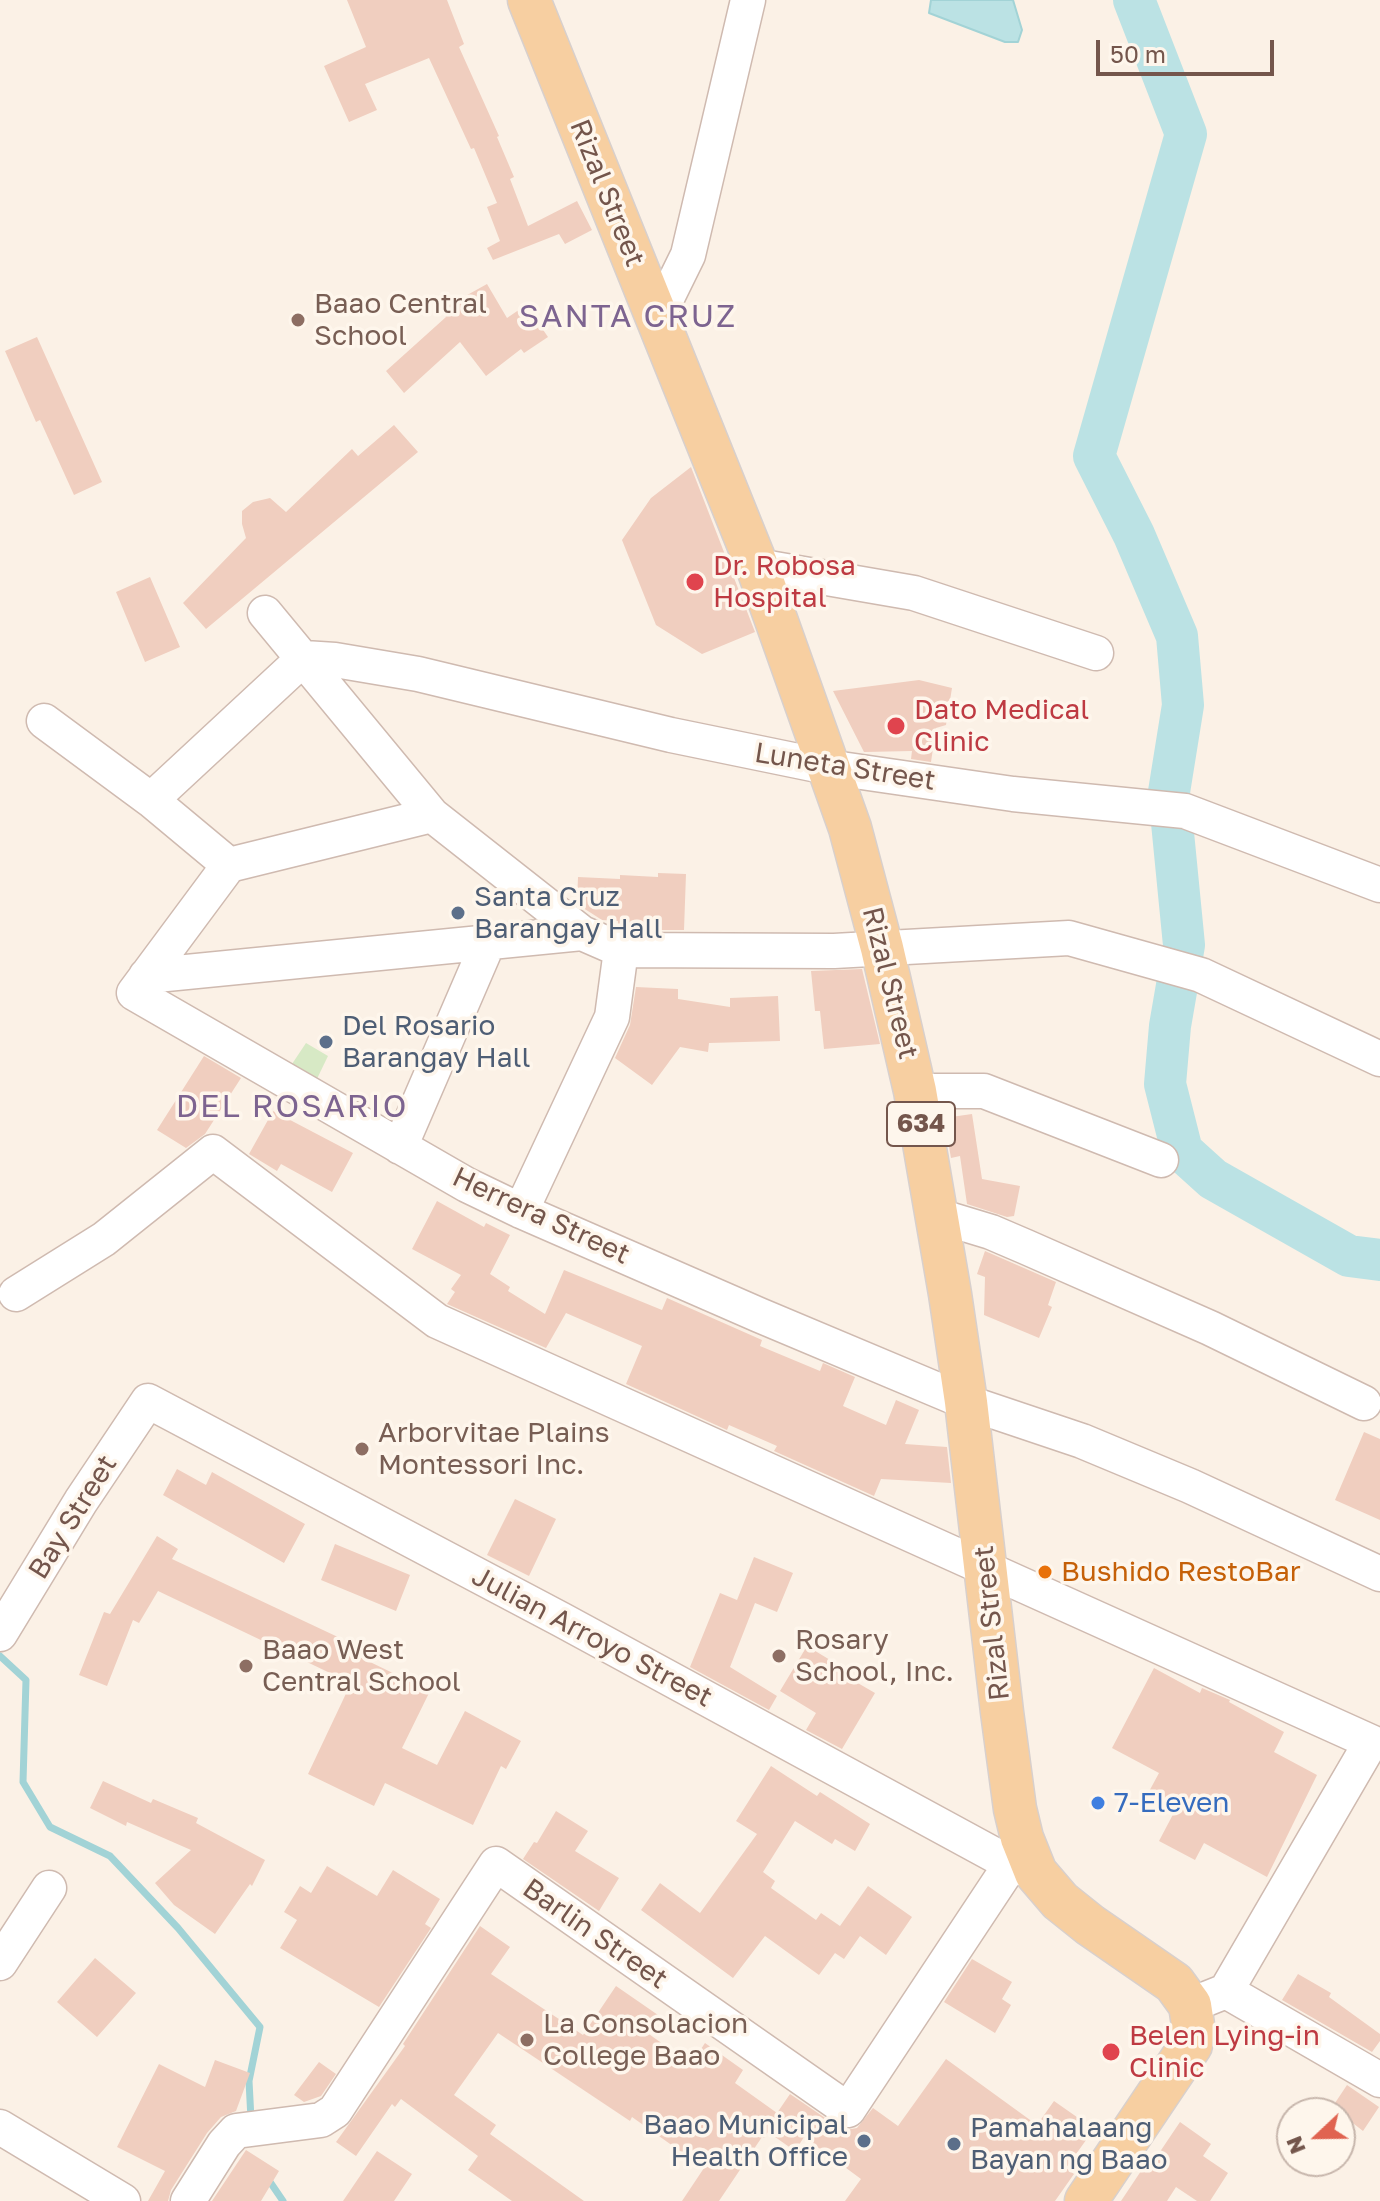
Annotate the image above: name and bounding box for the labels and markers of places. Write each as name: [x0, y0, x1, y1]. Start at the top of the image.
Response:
place label: Baao Central School: [314, 287, 487, 353]
marker: Baao Central School: [289, 311, 307, 329]
place label: Dr. Robosa Hospital: [713, 549, 856, 615]
marker: Dr. Robosa Hospital: [684, 571, 706, 593]
place label: Dato Medical Clinic: [914, 693, 1089, 759]
marker: Dato Medical Clinic: [885, 715, 907, 737]
place label: Santa Cruz Barangay Hall: [474, 880, 662, 946]
marker: Santa Cruz Barangay Hall: [449, 904, 467, 922]
place label: Del Rosario Barangay Hall: [342, 1009, 530, 1075]
marker: Del Rosario Barangay Hall: [317, 1033, 335, 1051]
place label: Arborvitae Plains Montessori Inc.: [378, 1416, 610, 1482]
marker: Arborvitae Plains Montessori Inc.: [353, 1440, 371, 1458]
place label: Bushido RestoBar: [1061, 1555, 1301, 1589]
marker: Bushido RestoBar: [1036, 1563, 1054, 1581]
place label: Rosary School, Inc.: [795, 1623, 954, 1689]
place label: Baao West Central School: [262, 1633, 461, 1699]
marker: Rosary School, Inc.: [770, 1647, 788, 1665]
marker: Baao West Central School: [237, 1657, 255, 1675]
place label: 7-Eleven: [1114, 1786, 1229, 1820]
marker: 7-Eleven: [1089, 1794, 1107, 1812]
place label: La Consolacion College Baao: [543, 2007, 748, 2073]
place label: Belen Lying-in Clinic: [1129, 2019, 1320, 2085]
marker: La Consolacion College Baao: [518, 2031, 536, 2049]
marker: Belen Lying-in Clinic: [1100, 2041, 1122, 2063]
place label: Baao Municipal Health Office: [643, 2108, 848, 2174]
place label: Pamahalaang Bayan ng Baao: [970, 2111, 1168, 2177]
marker: Baao Municipal Health Office: [855, 2132, 873, 2150]
marker: Pamahalaang Bayan ng Baao: [945, 2135, 963, 2153]

